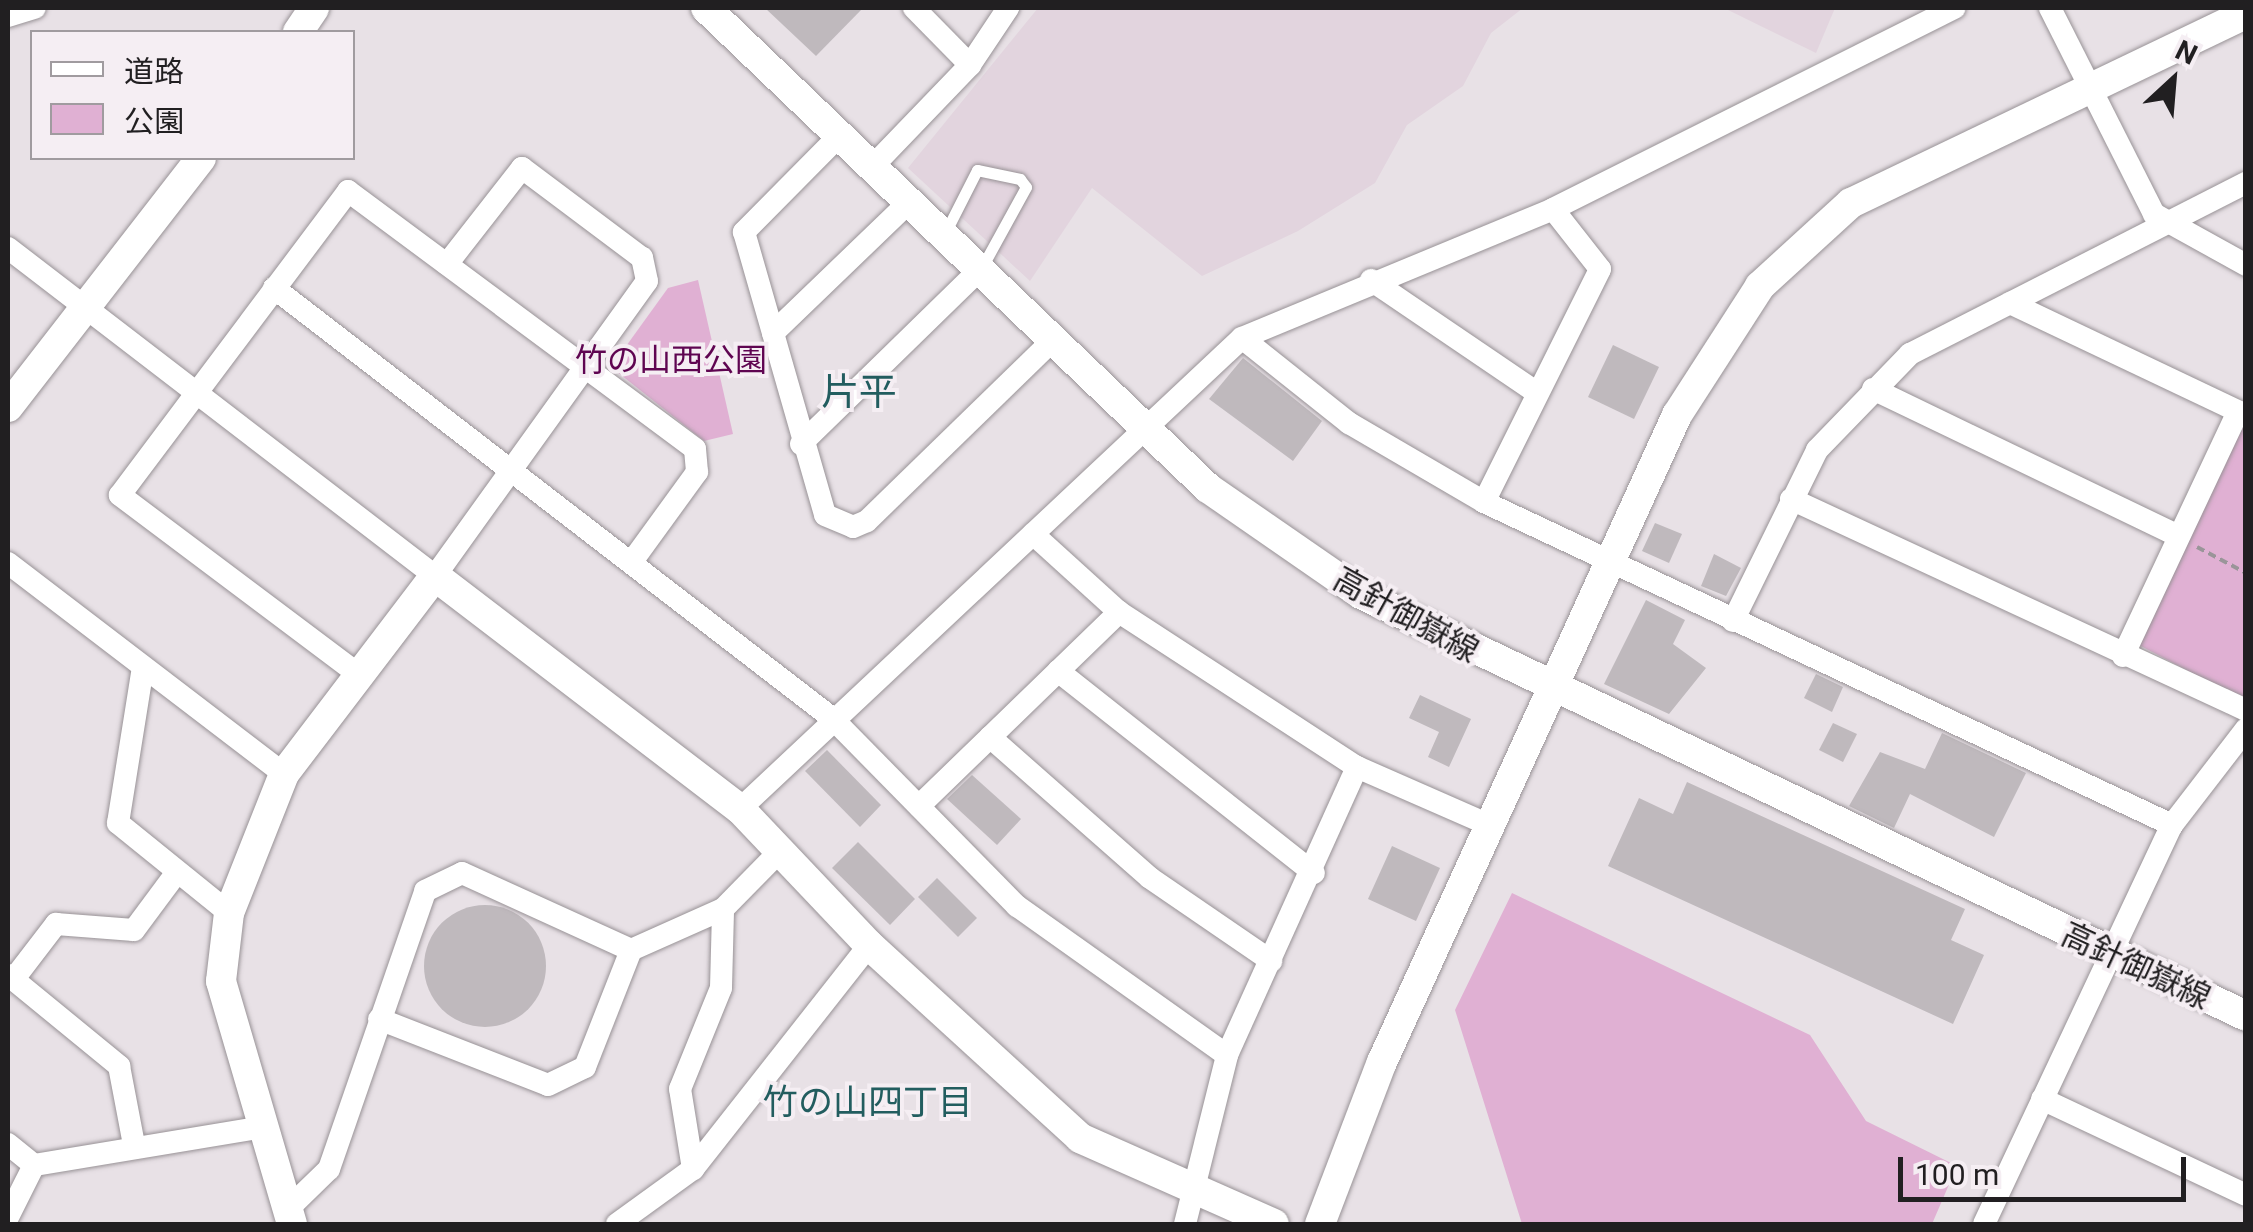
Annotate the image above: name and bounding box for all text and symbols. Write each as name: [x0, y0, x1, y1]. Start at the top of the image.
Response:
legend: [30, 30, 355, 160]
north arrow: [2123, 30, 2223, 130]
text: N: [2170, 33, 2202, 72]
text: 道路: [124, 54, 184, 89]
text: 公園: [124, 104, 184, 139]
park label: 竹の山西公園: [575, 341, 767, 379]
district label: 片平: [821, 370, 897, 416]
street label: 高針御嶽線: [1327, 559, 1485, 671]
street label: 高針御嶽線: [2055, 915, 2217, 1017]
district label: 竹の山四丁目: [763, 1082, 973, 1124]
scale bar: [1903, 1137, 2190, 1199]
text: 100 m: [1915, 1157, 1999, 1192]

